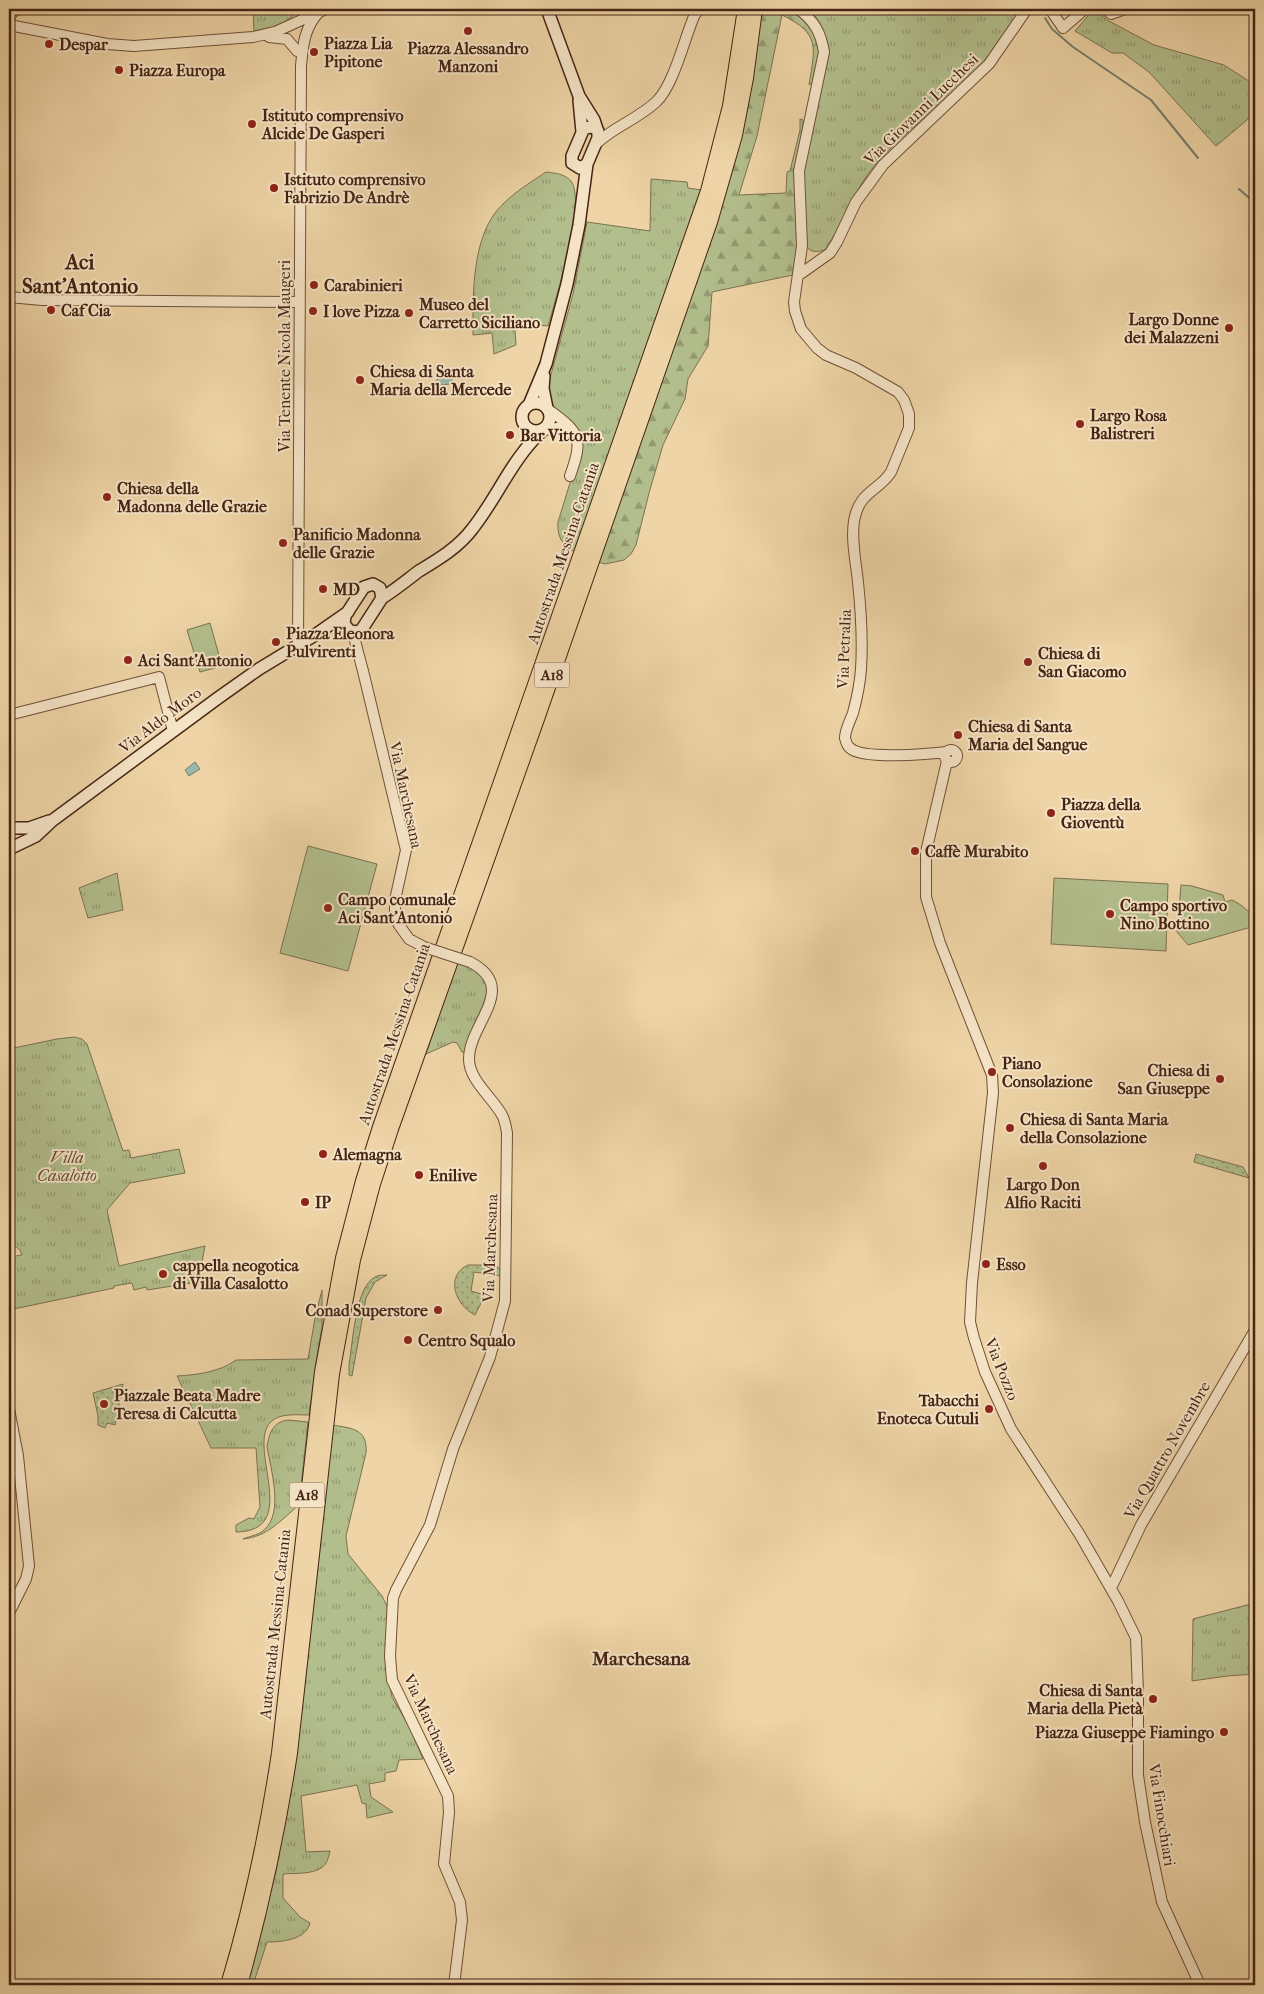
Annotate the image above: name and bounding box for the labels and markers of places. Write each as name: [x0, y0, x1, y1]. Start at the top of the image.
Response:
marker: Piazza Alessandro Manzoni: [462, 25, 474, 37]
place label: Piazza Lia Pipitone: [324, 34, 393, 72]
place label: Despar: [59, 35, 109, 55]
marker: Despar: [43, 38, 55, 50]
place label: Piazza Alessandro Manzoni: [407, 39, 529, 76]
marker: Piazza Lia Pipitone: [308, 46, 320, 58]
place label: Piazza Europa: [129, 61, 226, 81]
marker: Piazza Europa: [113, 64, 125, 76]
place label: Istituto comprensivo Alcide De Gasperi: [261, 106, 404, 144]
marker: Istituto comprensivo Alcide De Gasperi: [246, 118, 258, 130]
place label: Istituto comprensivo Fabrizio De Andrè: [283, 170, 426, 207]
marker: Istituto comprensivo Fabrizio De Andrè: [268, 182, 280, 194]
place label: Carabinieri: [324, 276, 403, 295]
marker: Carabinieri: [308, 279, 320, 291]
place label: Museo del Carretto Siciliano: [418, 295, 540, 332]
place label: Caf Cia: [61, 301, 111, 320]
place label: I love Pizza: [323, 302, 400, 321]
marker: Caf Cia: [45, 304, 57, 316]
marker: I love Pizza: [307, 305, 319, 317]
marker: Museo del Carretto Siciliano: [403, 307, 415, 319]
place label: Largo Donne dei Malazzeni: [1124, 310, 1219, 347]
marker: Largo Donne dei Malazzeni: [1223, 322, 1235, 334]
place label: Chiesa di Santa Maria della Mercede: [369, 362, 511, 399]
marker: Chiesa di Santa Maria della Mercede: [354, 374, 366, 386]
place label: Largo Rosa Balistreri: [1090, 406, 1167, 443]
marker: Largo Rosa Balistreri: [1074, 418, 1086, 430]
place label: Bar Vittoria: [520, 426, 602, 445]
marker: Bar Vittoria: [504, 429, 516, 441]
place label: Chiesa della Madonna delle Grazie: [116, 479, 267, 516]
marker: Chiesa della Madonna delle Grazie: [101, 491, 113, 503]
place label: Panificio Madonna delle Grazie: [293, 525, 421, 562]
marker: Panificio Madonna delle Grazie: [277, 537, 289, 549]
place label: MD: [332, 580, 360, 599]
marker: MD: [317, 583, 329, 595]
place label: Piazza Eleonora Pulvirenti: [286, 624, 395, 661]
marker: Piazza Eleonora Pulvirenti: [270, 636, 282, 648]
place label: Chiesa di San Giacomo: [1038, 644, 1126, 681]
place label: Aci Sant'Antonio: [137, 651, 252, 670]
marker: Aci Sant'Antonio: [122, 654, 134, 666]
marker: Chiesa di San Giacomo: [1022, 656, 1034, 668]
place label: Chiesa di Santa Maria del Sangue: [967, 717, 1088, 755]
marker: Chiesa di Santa Maria del Sangue: [952, 729, 964, 741]
place label: Piazza della Gioventù: [1061, 795, 1141, 832]
marker: Piazza della Gioventù: [1045, 807, 1057, 819]
place label: Caffè Murabito: [925, 842, 1028, 861]
marker: Caffè Murabito: [909, 845, 921, 857]
place label: Campo comunale Aci Sant'Antonio: [337, 890, 456, 927]
place label: Campo sportivo Nino Bottino: [1120, 896, 1227, 933]
marker: Campo comunale Aci Sant'Antonio: [322, 902, 334, 914]
marker: Campo sportivo Nino Bottino: [1104, 908, 1116, 920]
place label: Piano Consolazione: [1002, 1054, 1093, 1091]
place label: Chiesa di San Giuseppe: [1118, 1061, 1210, 1099]
marker: Piano Consolazione: [986, 1066, 998, 1078]
marker: Chiesa di San Giuseppe: [1214, 1073, 1226, 1085]
place label: Chiesa di Santa Maria della Consolazione: [1020, 1110, 1169, 1147]
marker: Chiesa di Santa Maria della Consolazione: [1004, 1122, 1016, 1134]
place label: Alemagna: [332, 1145, 402, 1165]
marker: Alemagna: [317, 1148, 329, 1160]
marker: Largo Don Alfio Raciti: [1037, 1160, 1049, 1172]
place label: Enilive: [429, 1166, 477, 1185]
marker: Enilive: [413, 1169, 425, 1181]
place label: Largo Don Alfio Raciti: [1004, 1175, 1082, 1212]
place label: IP: [315, 1193, 331, 1212]
marker: IP: [299, 1196, 311, 1208]
place label: Esso: [996, 1255, 1026, 1274]
place label: cappella neogotica di Villa Casalotto: [173, 1256, 300, 1293]
marker: Esso: [980, 1258, 992, 1270]
marker: cappella neogotica di Villa Casalotto: [157, 1268, 169, 1280]
place label: Conad Superstore: [305, 1301, 428, 1321]
marker: Conad Superstore: [432, 1304, 444, 1316]
place label: Centro Squalo: [418, 1331, 515, 1351]
marker: Centro Squalo: [402, 1334, 414, 1346]
place label: Piazzale Beata Madre Teresa di Calcutta: [113, 1386, 261, 1423]
place label: Tabacchi Enoteca Cutuli: [877, 1391, 979, 1428]
marker: Piazzale Beata Madre Teresa di Calcutta: [98, 1398, 110, 1410]
marker: Tabacchi Enoteca Cutuli: [983, 1403, 995, 1415]
place label: Chiesa di Santa Maria della Pietà: [1026, 1681, 1144, 1718]
marker: Chiesa di Santa Maria della Pietà: [1147, 1693, 1159, 1705]
place label: Piazza Giuseppe Fiamingo: [1035, 1723, 1214, 1743]
marker: Piazza Giuseppe Fiamingo: [1218, 1726, 1230, 1738]

